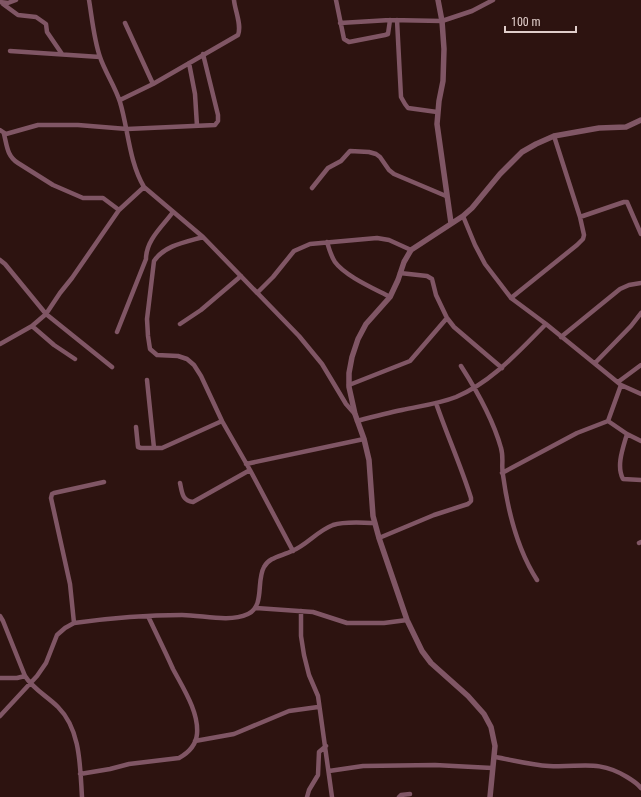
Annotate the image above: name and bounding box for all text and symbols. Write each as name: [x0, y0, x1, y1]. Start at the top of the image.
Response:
scale bar: [505, 8, 576, 34]
text: 100 m: [511, 15, 541, 29]

